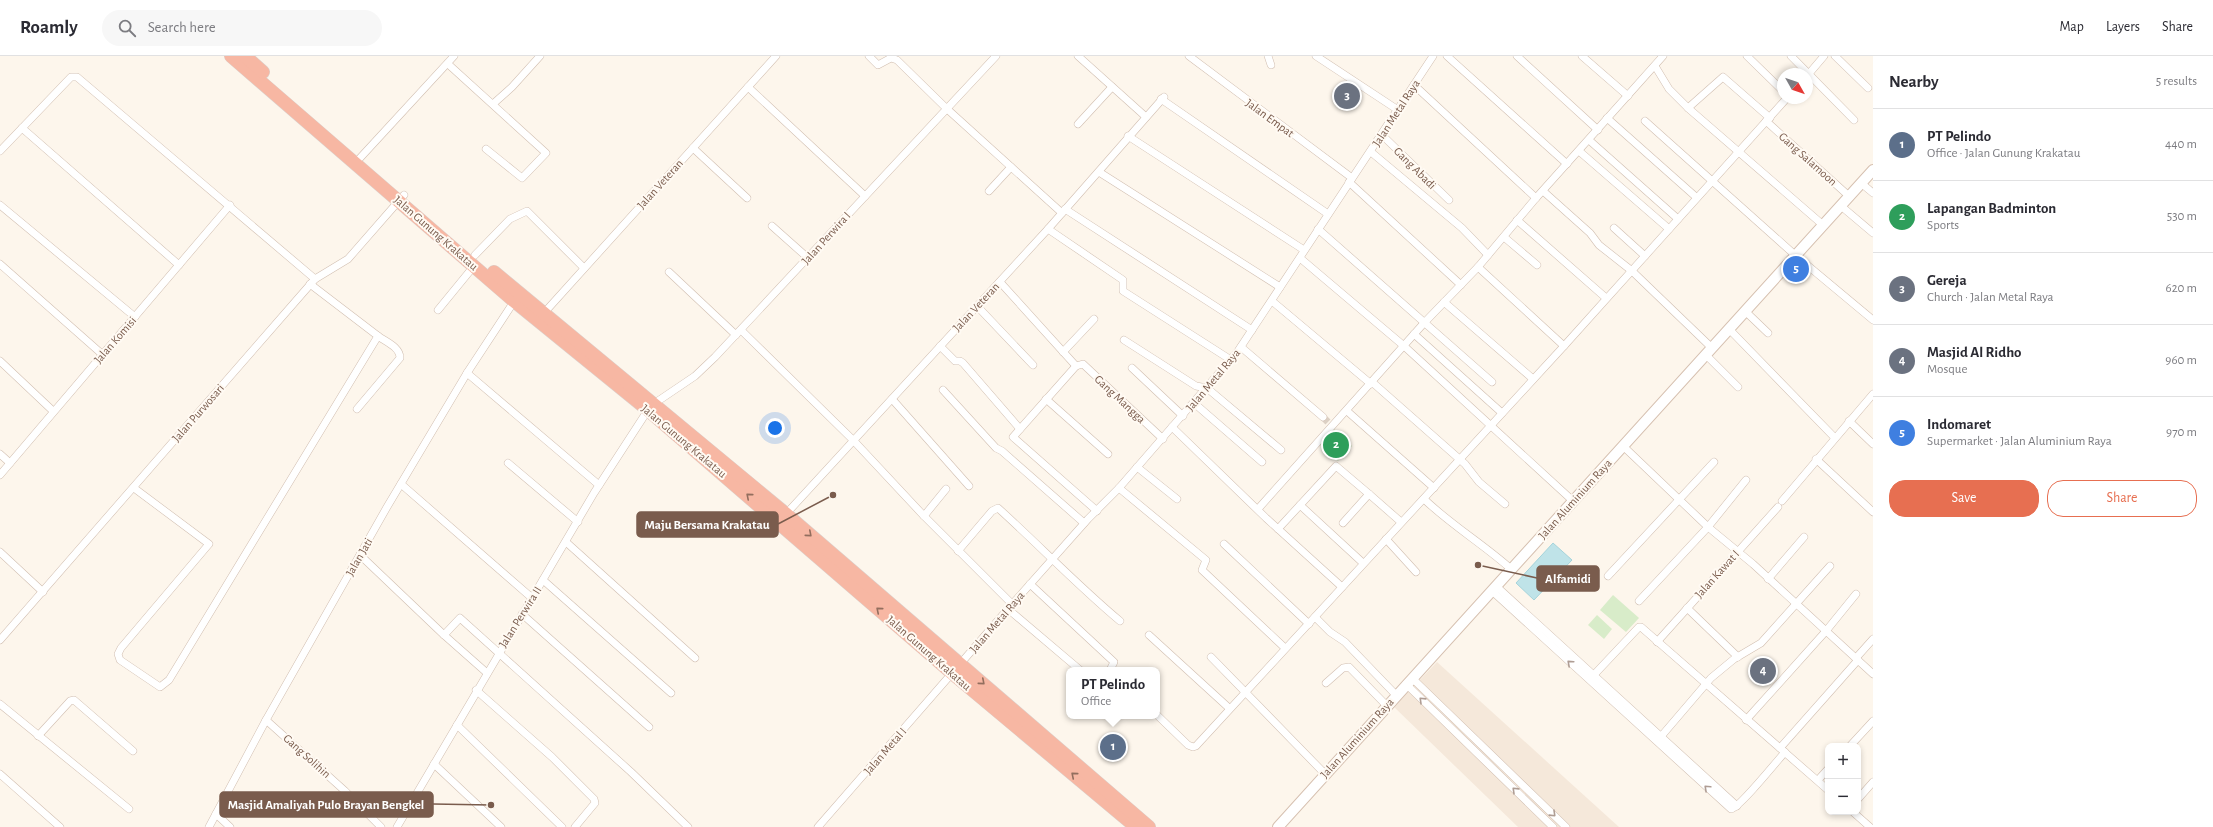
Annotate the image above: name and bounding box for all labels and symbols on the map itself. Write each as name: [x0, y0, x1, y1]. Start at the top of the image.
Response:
north arrow: [1777, 68, 1813, 104]
street label: Jalan Metal Raya: [1370, 77, 1423, 149]
pin: 3: [1334, 81, 1360, 111]
street label: Jalan Empat: [1244, 97, 1296, 140]
street label: Gang Salamoon: [1777, 130, 1839, 188]
street label: Gang Abadi: [1392, 145, 1438, 191]
street label: Jalan Veteran: [635, 157, 685, 211]
street label: Jalan Gunung Krakatau: [392, 193, 480, 273]
street label: Jalan Perwira I: [799, 209, 853, 267]
pin: 5: [1783, 254, 1809, 284]
street label: Jalan Veteran: [950, 280, 1002, 334]
street label: Jalan Komisi: [92, 314, 138, 366]
street label: Jalan Metal Raya: [1184, 346, 1243, 414]
street label: Gang Mangga: [1092, 373, 1148, 426]
street label: Jalan Purwosari: [170, 382, 226, 444]
street label: Jalan Gunung Krakatau: [639, 402, 729, 480]
your location: [765, 418, 785, 438]
pin: 2: [1323, 430, 1349, 460]
street label: Jalan Aluminium Raya: [1536, 456, 1615, 542]
one-way arrow: [746, 494, 754, 501]
callout: Maju Bersama Krakatau: [637, 512, 778, 537]
text: Maju Bersama Krakatau: [645, 519, 770, 532]
one-way arrow: [804, 529, 811, 536]
street label: Jalan Jati: [343, 536, 375, 578]
street label: Jalan Kawat I: [1693, 548, 1741, 600]
callout: Alfamidi: [1537, 566, 1599, 591]
text: Alfamidi: [1545, 573, 1591, 586]
street label: Jalan Perwira II: [496, 584, 544, 650]
street label: Jalan Metal Raya: [967, 589, 1028, 656]
one-way arrow: [876, 607, 883, 614]
street label: Jalan Gunung Krakatau: [885, 613, 973, 693]
pin: 4: [1750, 656, 1776, 686]
one-way arrow: [1567, 660, 1575, 667]
one-way arrow: [977, 678, 984, 685]
street label: Jalan Aluminium Raya: [1318, 695, 1397, 781]
one-way arrow: [1419, 697, 1427, 704]
street label: Jalan Metal I: [861, 725, 909, 777]
street label: Gang Solihin: [281, 732, 333, 780]
pin: 1: [1100, 732, 1126, 762]
one-way arrow: [1071, 773, 1079, 780]
one-way arrow: [1705, 785, 1712, 792]
one-way arrow: [1512, 787, 1520, 795]
callout: Masjid Amaliyah Pulo Brayan Bengkel: [220, 792, 433, 817]
text: Masjid Amaliyah Pulo Brayan Bengkel: [228, 799, 424, 812]
one-way arrow: [1548, 810, 1556, 817]

